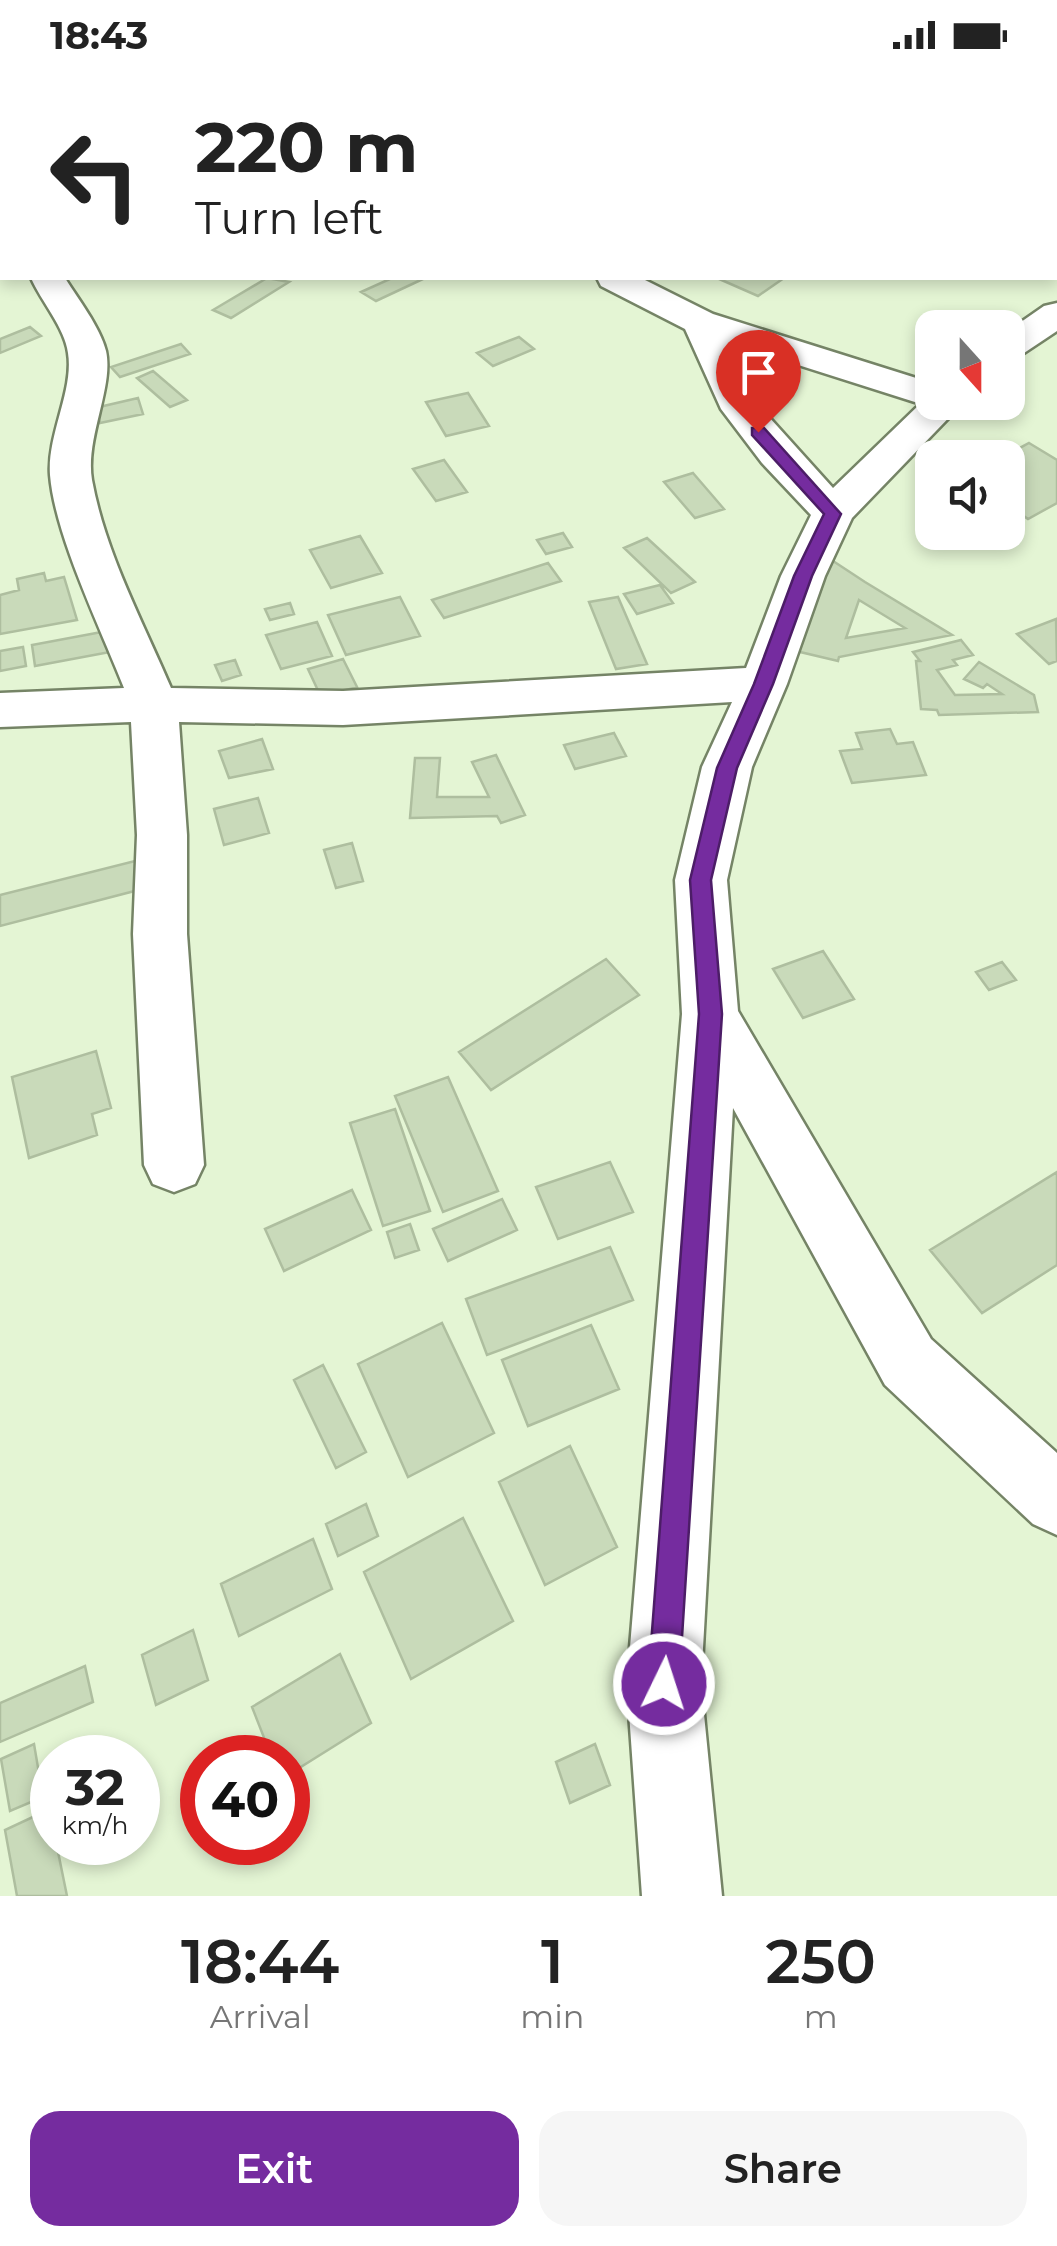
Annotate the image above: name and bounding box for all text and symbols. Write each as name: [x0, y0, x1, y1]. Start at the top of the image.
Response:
text: 18:43: [50, 12, 148, 59]
text: 220 m: [195, 104, 418, 190]
icon: left: [30, 110, 160, 240]
text: Turn left: [195, 190, 383, 245]
north arrow: [915, 310, 1025, 420]
map controls: [915, 310, 1025, 550]
pin: [716, 330, 801, 433]
icon: arrive: [731, 345, 786, 400]
button: sound: [915, 440, 1025, 550]
position arrow: [612, 1632, 716, 1736]
speed limit sign: 40: [180, 1735, 310, 1865]
text: 32: [66, 1757, 124, 1818]
text: km/h: [62, 1810, 128, 1840]
text: 18:44: [181, 1925, 339, 1998]
text: 1: [541, 1925, 564, 1998]
text: 250: [766, 1925, 876, 1998]
text: Arrival: [210, 1997, 311, 2036]
text: min: [520, 1997, 584, 2036]
text: m: [804, 1997, 838, 2036]
button: Exit: [30, 2111, 519, 2226]
button: Share: [539, 2111, 1027, 2226]

